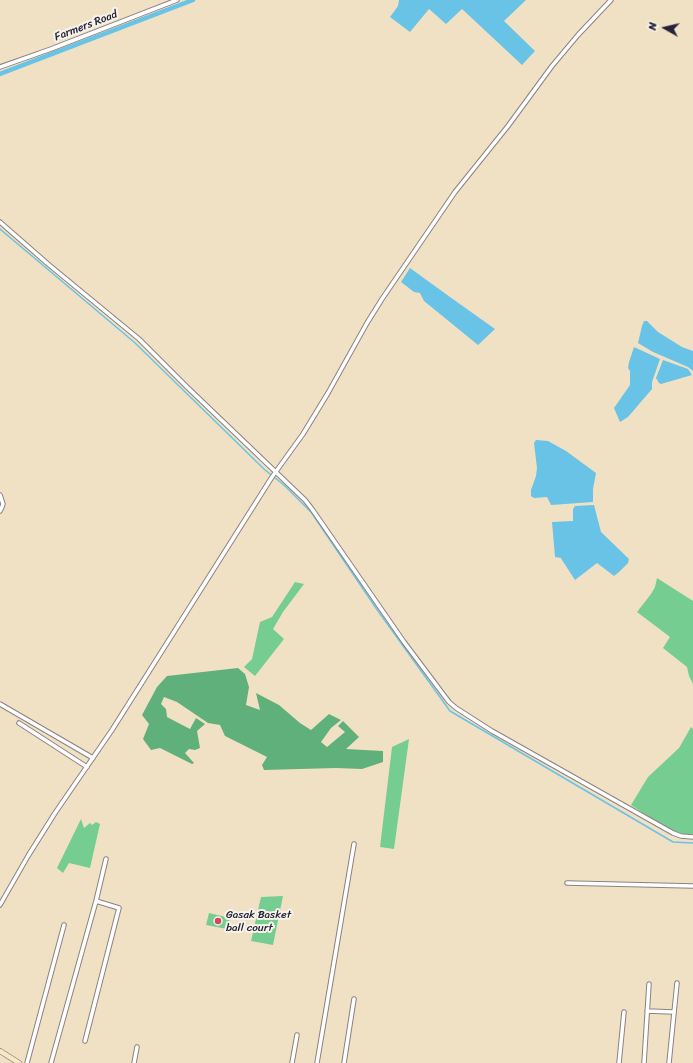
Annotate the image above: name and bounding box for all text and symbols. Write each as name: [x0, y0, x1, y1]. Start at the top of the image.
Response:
street label: Farmers Road: [53, 8, 119, 44]
north arrow: [645, 8, 685, 48]
text: N: [643, 21, 663, 31]
place label: Gasak Basket ball court: [226, 908, 291, 934]
marker: Gasak Basket ball court: [213, 916, 223, 926]

